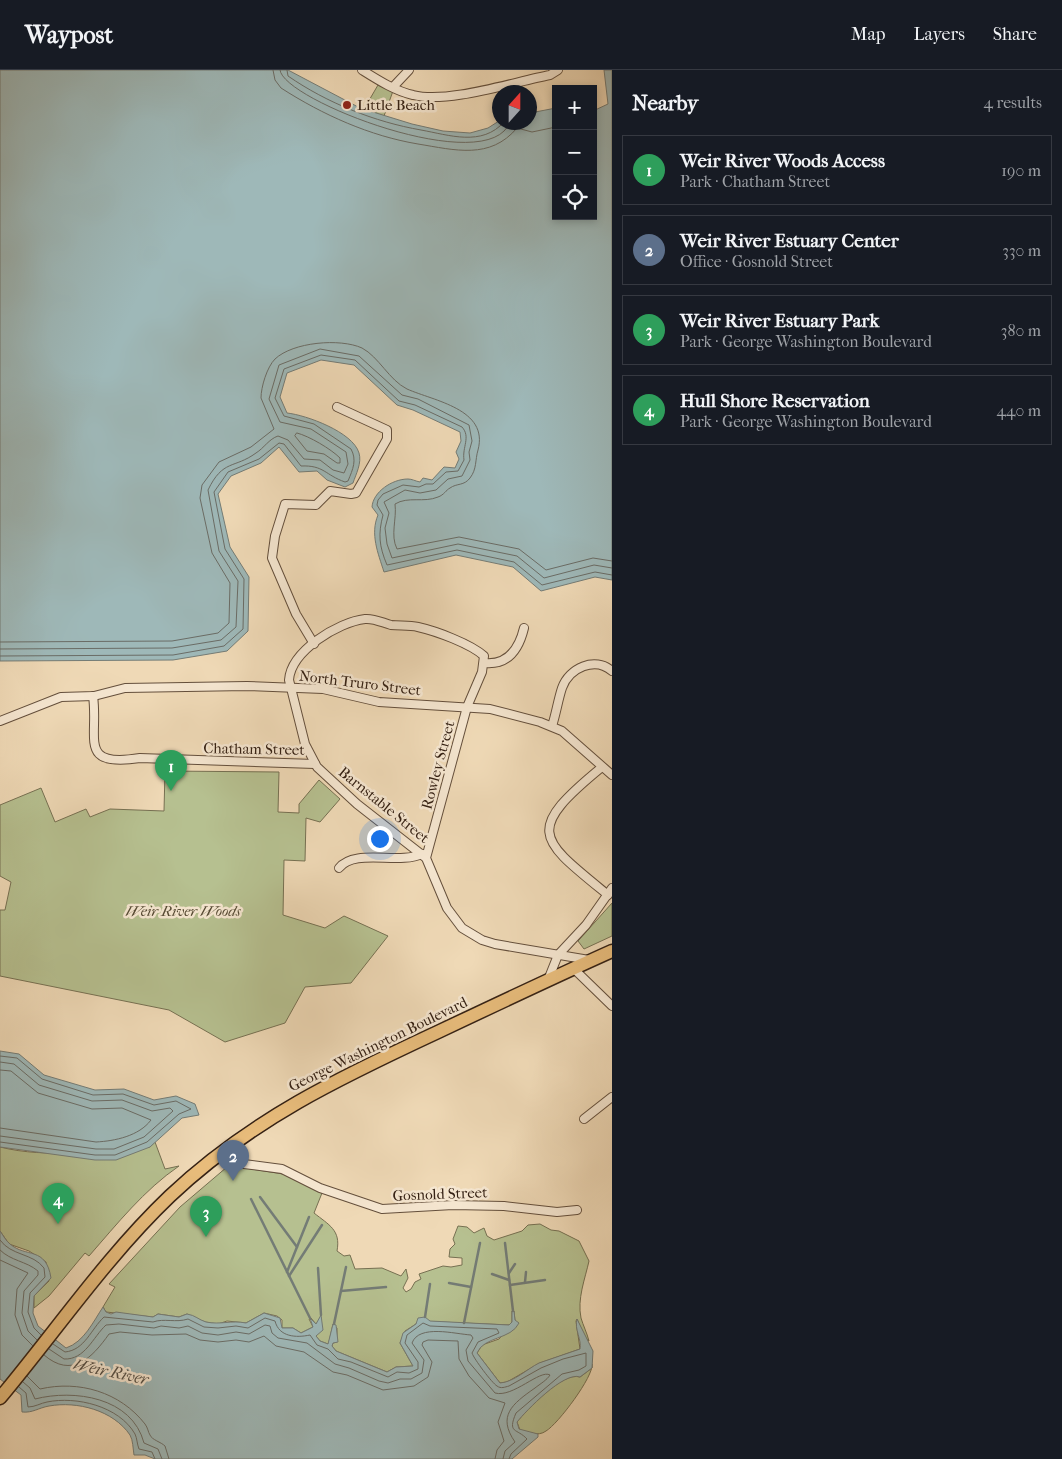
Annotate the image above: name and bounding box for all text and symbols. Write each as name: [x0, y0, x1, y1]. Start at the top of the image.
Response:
text: Waypost: [25, 21, 113, 49]
text: Map: [851, 24, 885, 45]
text: Layers: [913, 24, 965, 45]
text: Share: [993, 24, 1037, 45]
north arrow: [492, 85, 537, 130]
map controls: [552, 85, 597, 220]
button: +: [552, 85, 597, 130]
text: Nearby: [632, 91, 698, 115]
text: 4 results: [984, 93, 1042, 112]
place label: Little Beach: [357, 96, 435, 114]
marker: Little Beach: [341, 99, 353, 111]
button: −: [552, 130, 597, 175]
text: Weir River Woods Access: [680, 150, 885, 172]
text: 1: [646, 161, 652, 180]
text: 190 m: [1001, 161, 1041, 180]
text: Park · Chatham Street: [680, 172, 830, 191]
button: locate: [552, 175, 597, 220]
text: Weir River Estuary Center: [680, 230, 899, 252]
text: 2: [645, 241, 653, 260]
text: 330 m: [1002, 241, 1041, 260]
text: Office · Gosnold Street: [680, 252, 833, 271]
text: Weir River Estuary Park: [680, 310, 879, 332]
text: 3: [646, 321, 652, 340]
text: 380 m: [1001, 321, 1041, 340]
text: Park · George Washington Boulevard: [680, 332, 932, 351]
text: Hull Shore Reservation: [680, 390, 870, 412]
text: 4: [644, 401, 654, 420]
text: 440 m: [996, 401, 1041, 420]
text: Park · George Washington Boulevard: [680, 412, 932, 431]
street label: North Truro Street: [298, 667, 423, 699]
street label: Rowley Street: [418, 718, 459, 811]
street label: Chatham Street: [203, 739, 306, 759]
pin: 1: [155, 750, 187, 791]
street label: Barnstable Street: [335, 763, 434, 848]
your location: [367, 826, 393, 852]
park label: Weir River Woods: [125, 902, 241, 920]
street label: George Washington Boulevard: [286, 992, 471, 1095]
pin: 2: [217, 1140, 249, 1181]
pin: 4: [42, 1183, 74, 1224]
street label: Gosnold Street: [392, 1183, 488, 1205]
pin: 3: [190, 1196, 222, 1237]
water label: Weir River: [72, 1354, 152, 1389]

